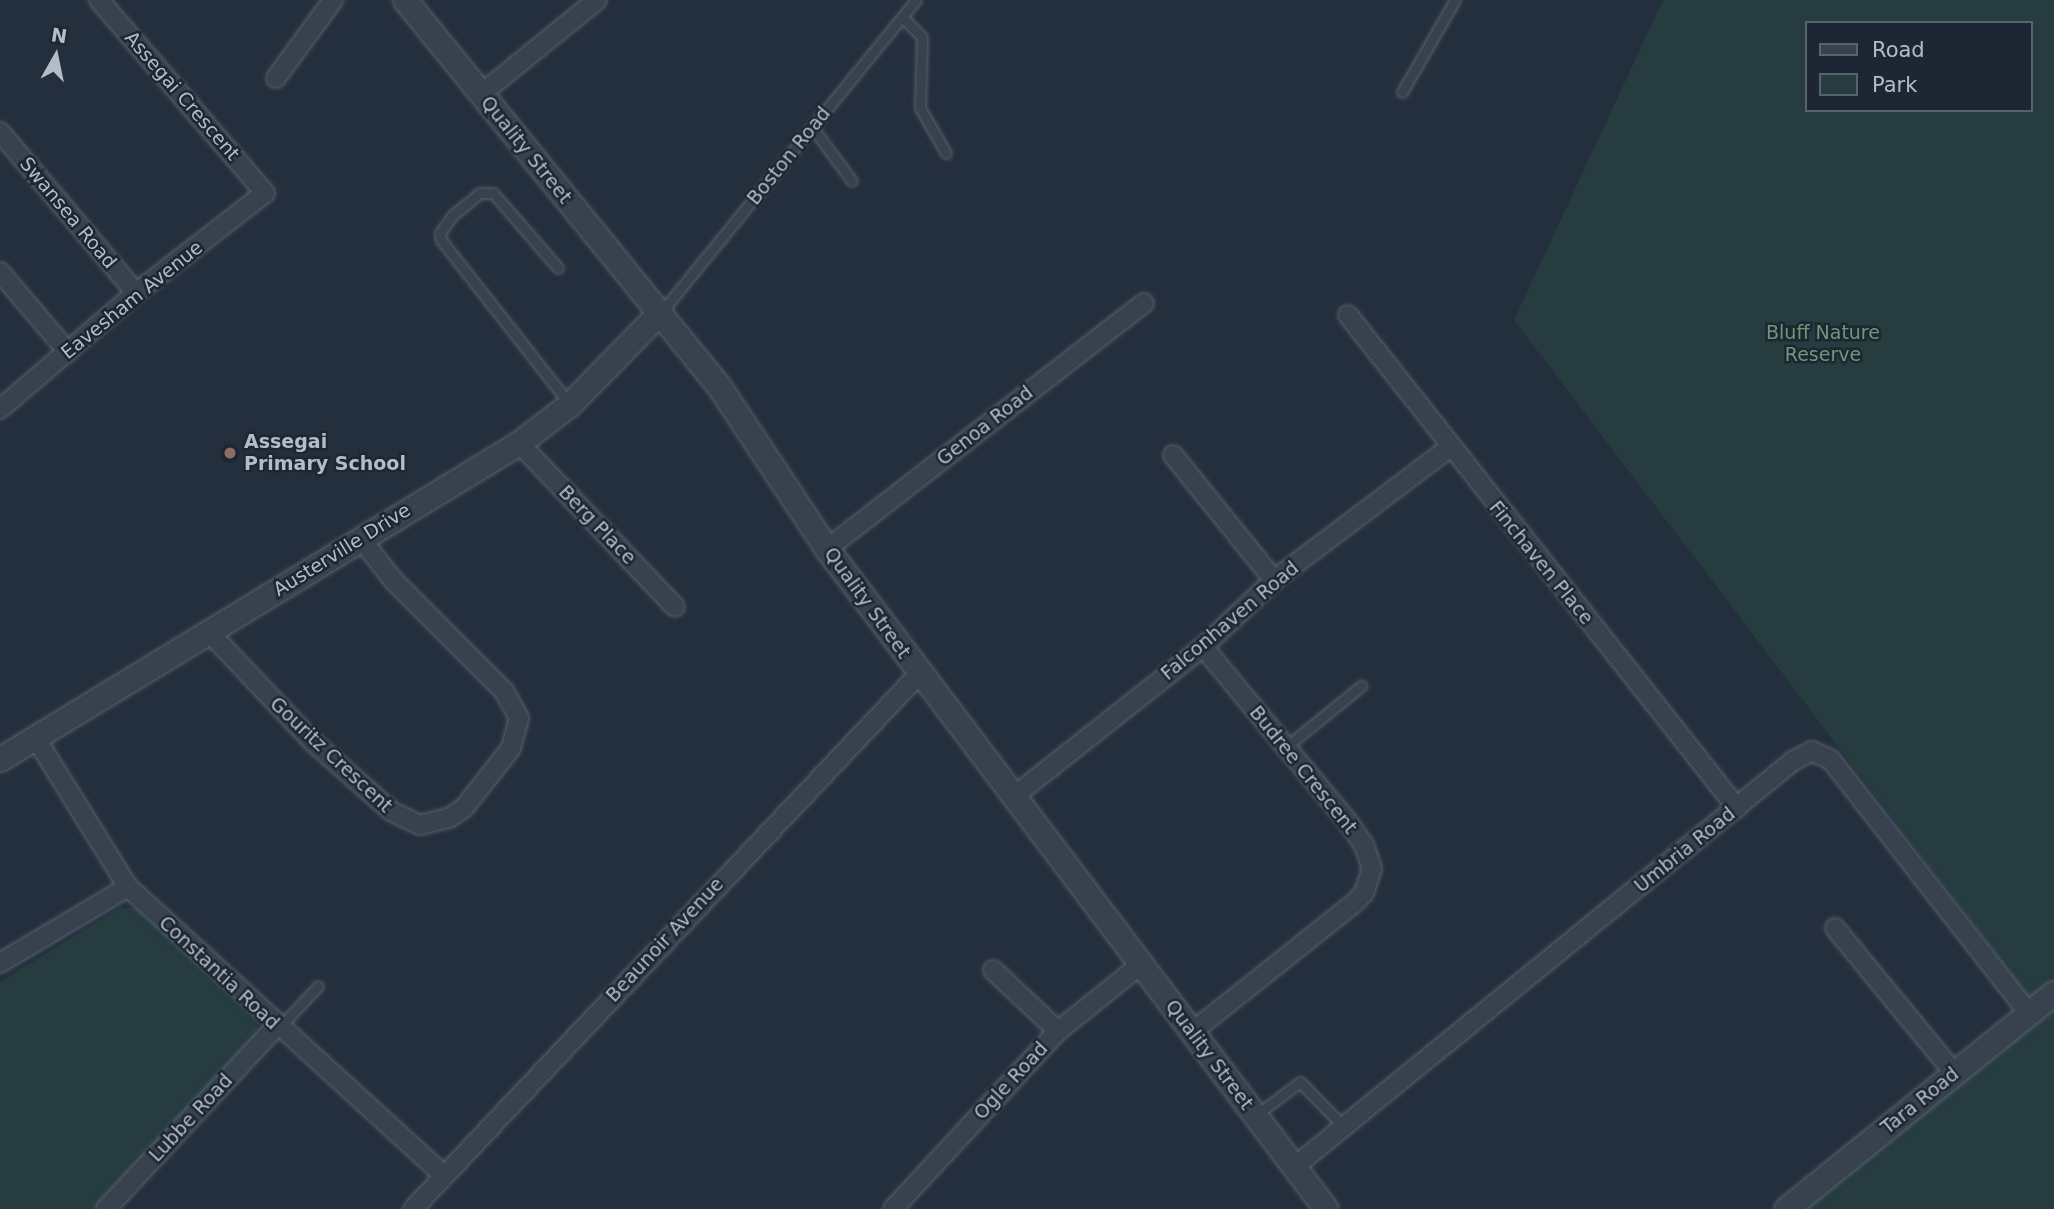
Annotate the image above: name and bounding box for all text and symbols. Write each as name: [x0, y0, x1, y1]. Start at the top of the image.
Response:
north arrow: [21, 21, 91, 91]
legend: [1806, 21, 2033, 112]
text: N: [50, 23, 69, 47]
street label: Assegai Crescent: [120, 27, 244, 165]
text: Road: [1872, 38, 1925, 62]
text: Park: [1872, 73, 1917, 97]
street label: Quality Street: [476, 92, 576, 208]
street label: Boston Road: [743, 102, 835, 210]
street label: Swansea Road: [15, 153, 121, 273]
street label: Eavesham Avenue: [57, 236, 207, 364]
park label: Bluff Nature Reserve: [1766, 322, 1880, 366]
street label: Genoa Road: [932, 381, 1038, 471]
place label: Assegai Primary School: [244, 431, 406, 475]
marker: Assegai Primary School: [222, 445, 238, 461]
street label: Berg Place: [554, 481, 640, 569]
street label: Finchaven Place: [1484, 497, 1598, 629]
street label: Austerville Drive: [269, 499, 415, 601]
street label: Quality Street: [819, 543, 915, 663]
street label: Falconhaven Road: [1157, 557, 1303, 685]
street label: Gouritz Crescent: [265, 693, 397, 817]
street label: Budree Crescent: [1244, 701, 1362, 839]
street label: Umbria Road: [1630, 802, 1740, 898]
street label: Beaunoir Avenue: [601, 873, 729, 1007]
street label: Constantia Road: [154, 911, 284, 1035]
street label: Quality Street: [1160, 996, 1258, 1114]
street label: Ogle Road: [969, 1037, 1053, 1125]
street label: Tara Road: [1877, 1063, 1963, 1139]
street label: Lubbe Road: [145, 1069, 237, 1167]

